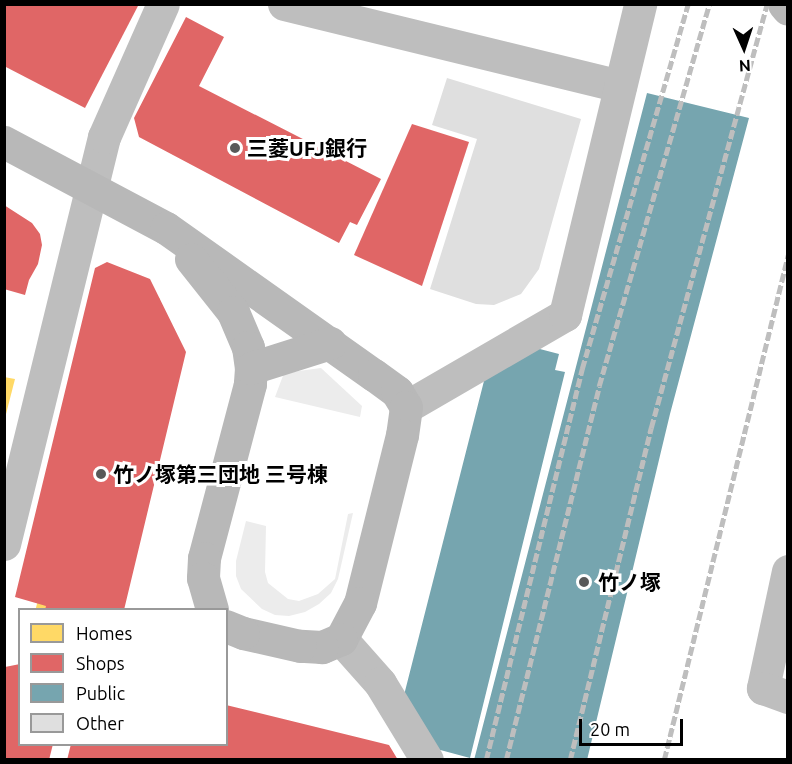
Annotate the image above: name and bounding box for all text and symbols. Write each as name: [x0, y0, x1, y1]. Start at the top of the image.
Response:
north arrow: [714, 18, 774, 78]
text: N: [739, 57, 751, 75]
place label: 三菱UFJ銀行: [247, 135, 367, 161]
marker: 三菱UFJ銀行: [228, 141, 242, 155]
place label: 竹ノ塚第三団地 三号棟: [113, 461, 328, 487]
marker: 竹ノ塚第三団地 三号棟: [94, 467, 108, 481]
place label: 竹ノ塚: [598, 569, 661, 595]
marker: 竹ノ塚: [575, 573, 593, 591]
legend: [18, 608, 228, 746]
text: Homes: [76, 623, 132, 643]
text: Shops: [76, 653, 125, 673]
text: Public: [76, 683, 125, 703]
scale bar: [582, 707, 686, 745]
text: Other: [76, 713, 124, 733]
text: 20 m: [590, 719, 630, 739]

